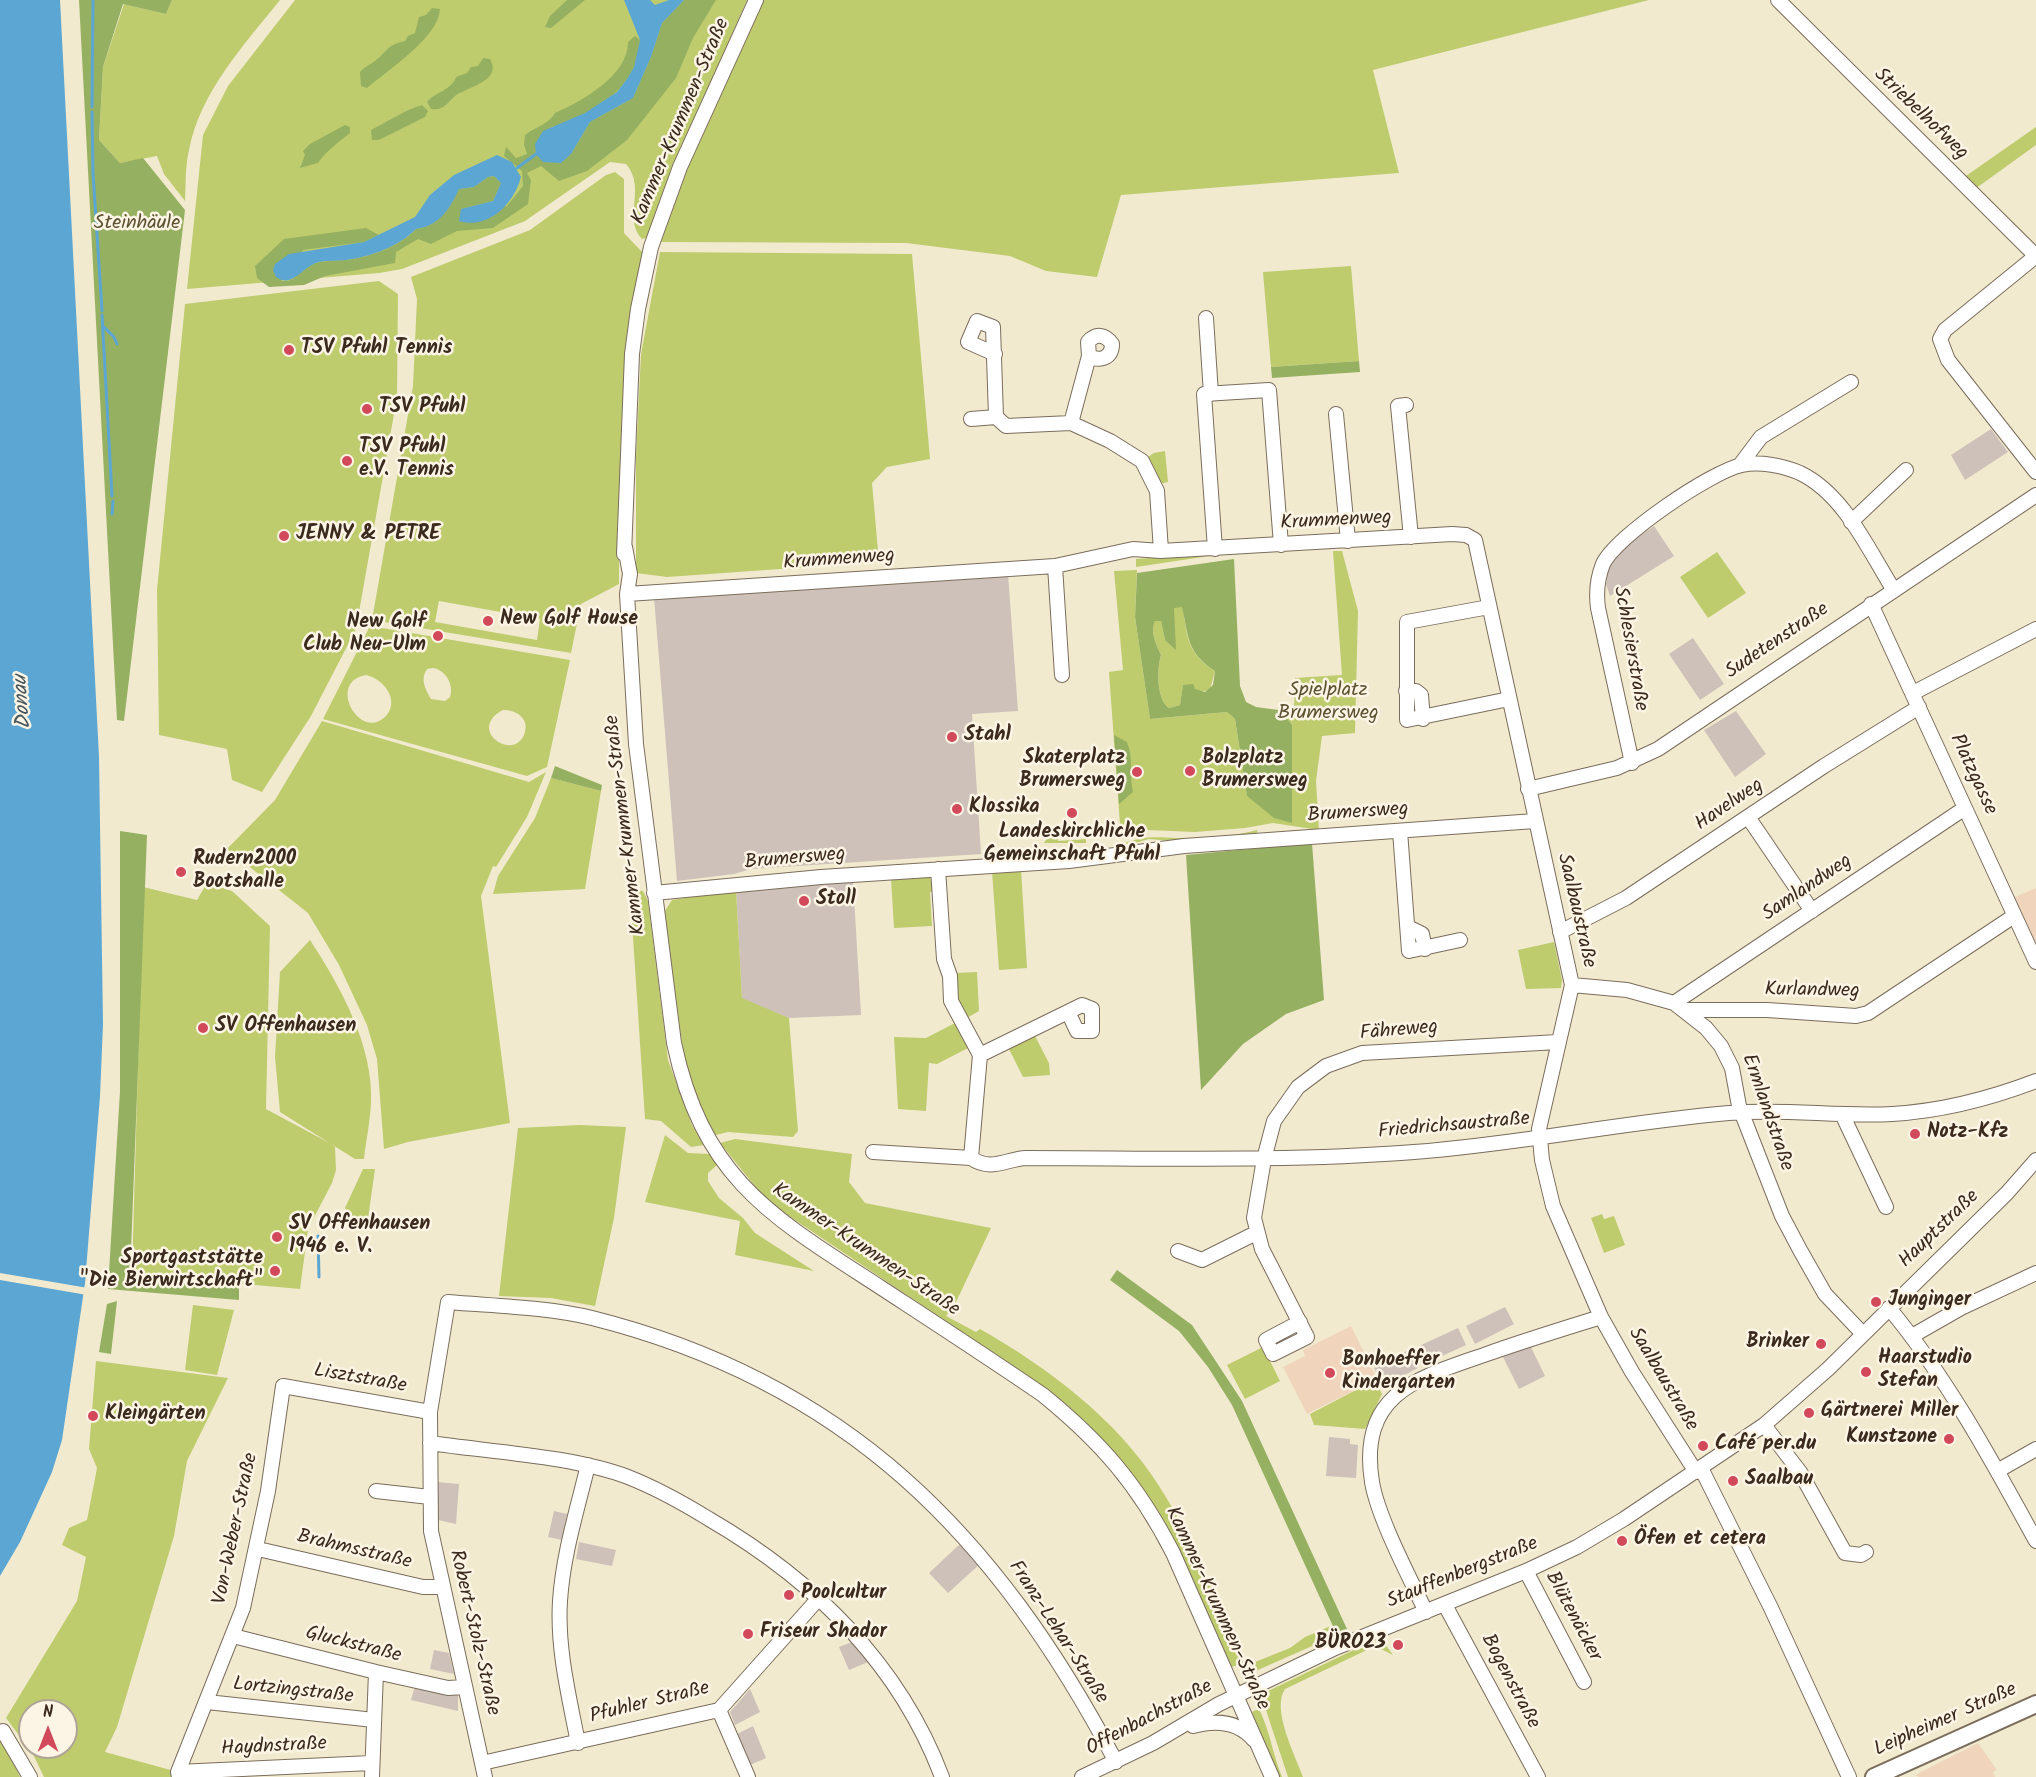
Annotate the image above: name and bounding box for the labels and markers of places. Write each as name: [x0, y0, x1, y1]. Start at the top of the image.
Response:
place label: TSV Pfuhl Tennis: [301, 338, 452, 362]
marker: TSV Pfuhl Tennis: [282, 343, 296, 357]
place label: TSV Pfuhl: [379, 397, 465, 421]
marker: TSV Pfuhl: [360, 402, 374, 416]
place label: TSV Pfuhl e.V. Tennis: [359, 437, 454, 484]
marker: TSV Pfuhl e.V. Tennis: [340, 454, 354, 468]
place label: JENNY & PETRE: [296, 524, 440, 548]
marker: JENNY & PETRE: [277, 529, 291, 543]
place label: New Golf House: [500, 609, 638, 633]
place label: New Golf Club Neu-Ulm: [303, 612, 426, 659]
marker: New Golf House: [481, 614, 495, 628]
marker: New Golf Club Neu-Ulm: [431, 629, 445, 643]
place label: Stahl: [964, 725, 1011, 749]
marker: Stahl: [945, 730, 959, 744]
place label: Skaterplatz Brumersweg: [1019, 748, 1125, 795]
place label: Bolzplatz Brumersweg: [1202, 748, 1308, 795]
marker: Bolzplatz Brumersweg: [1183, 764, 1197, 778]
marker: Skaterplatz Brumersweg: [1130, 765, 1144, 779]
place label: Klossika: [969, 797, 1039, 821]
marker: Klossika: [950, 802, 964, 816]
marker: Landeskirchliche Gemeinschaft Pfuhl: [1065, 806, 1079, 820]
place label: Landeskirchliche Gemeinschaft Pfuhl: [984, 822, 1160, 869]
place label: Rudern2000 Bootshalle: [193, 849, 296, 896]
marker: Rudern2000 Bootshalle: [174, 865, 188, 879]
place label: Stoll: [816, 889, 856, 913]
marker: Stoll: [797, 894, 811, 908]
place label: SV Offenhausen: [215, 1016, 356, 1040]
marker: SV Offenhausen: [196, 1021, 210, 1035]
place label: Notz-Kfz: [1927, 1122, 2008, 1146]
marker: Notz-Kfz: [1908, 1127, 1922, 1141]
place label: SV Offenhausen 1946 e. V.: [289, 1214, 430, 1261]
marker: SV Offenhausen 1946 e. V.: [270, 1230, 284, 1244]
place label: Sportgaststätte "Die Bierwirtschaft": [79, 1248, 263, 1295]
marker: Sportgaststätte "Die Bierwirtschaft": [268, 1264, 282, 1278]
place label: Junginger: [1888, 1290, 1971, 1314]
marker: Junginger: [1869, 1295, 1883, 1309]
place label: Brinker: [1746, 1332, 1809, 1356]
marker: Brinker: [1814, 1337, 1828, 1351]
place label: Haarstudio Stefan: [1878, 1348, 1972, 1395]
place label: Bonhoeffer Kindergarten: [1342, 1350, 1455, 1397]
marker: Haarstudio Stefan: [1859, 1365, 1873, 1379]
marker: Bonhoeffer Kindergarten: [1323, 1366, 1337, 1380]
place label: Gärtnerei Miller: [1821, 1401, 1958, 1425]
place label: Kleingärten: [105, 1404, 205, 1428]
marker: Gärtnerei Miller: [1802, 1406, 1816, 1420]
marker: Kleingärten: [86, 1409, 100, 1423]
place label: Kunstzone: [1846, 1427, 1937, 1451]
marker: Kunstzone: [1942, 1432, 1956, 1446]
place label: Café per.du: [1715, 1434, 1816, 1458]
marker: Café per.du: [1696, 1439, 1710, 1453]
place label: Saalbau: [1745, 1469, 1813, 1493]
marker: Saalbau: [1726, 1474, 1740, 1488]
place label: Öfen et cetera: [1634, 1529, 1766, 1553]
marker: Öfen et cetera: [1615, 1534, 1629, 1548]
place label: Poolcultur: [801, 1583, 886, 1607]
marker: Poolcultur: [782, 1588, 796, 1602]
place label: Friseur Shador: [760, 1622, 887, 1646]
marker: Friseur Shador: [741, 1627, 755, 1641]
place label: BÜRO23: [1315, 1633, 1386, 1657]
marker: BÜRO23: [1391, 1638, 1405, 1652]

